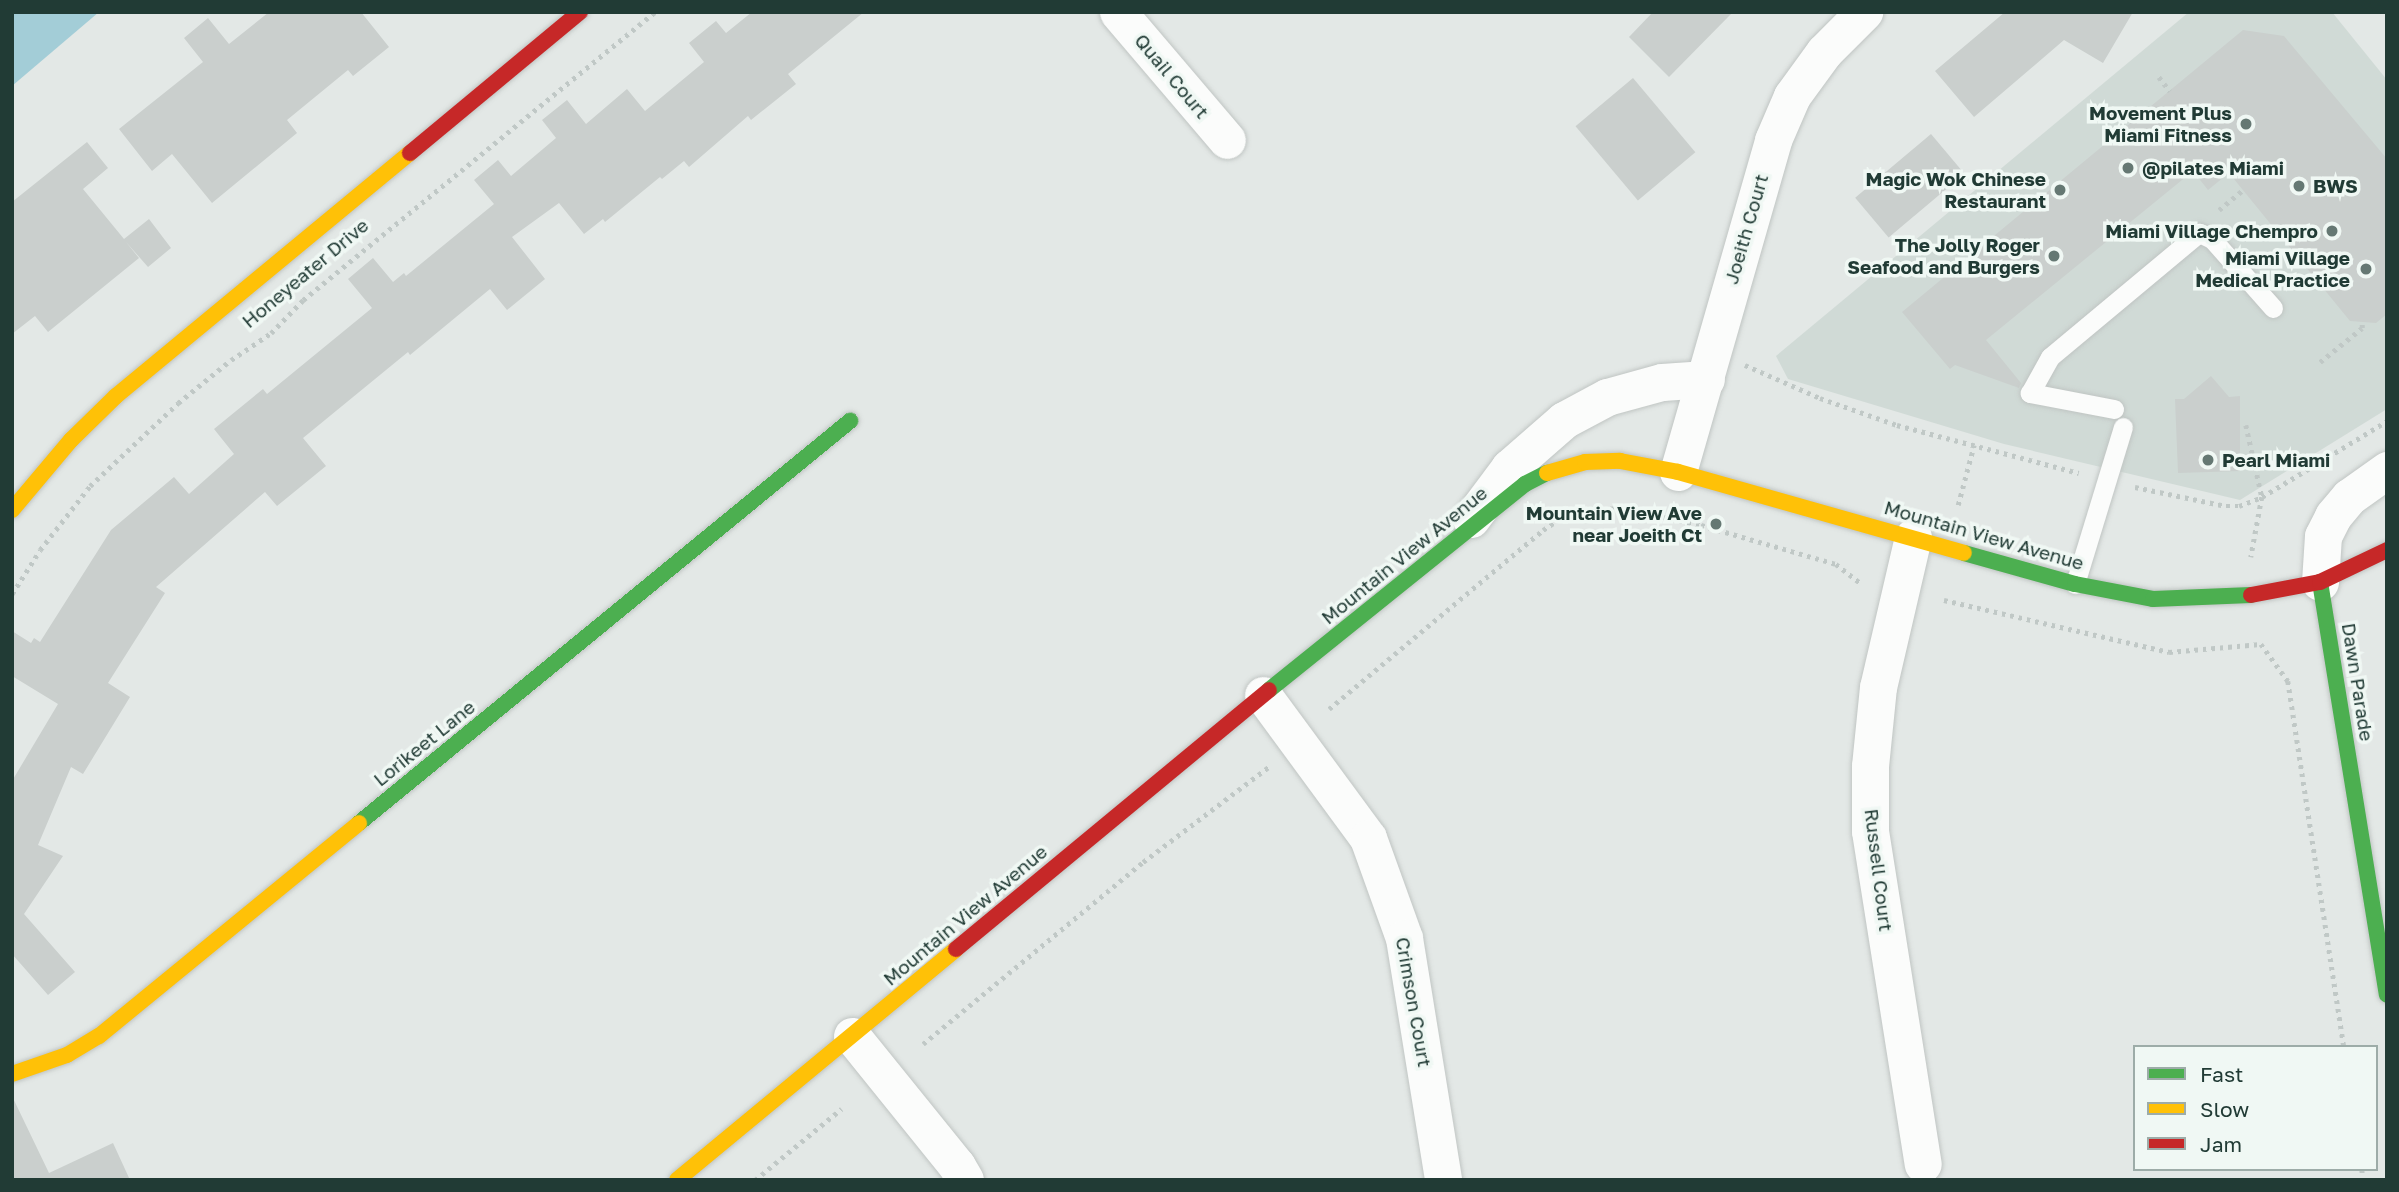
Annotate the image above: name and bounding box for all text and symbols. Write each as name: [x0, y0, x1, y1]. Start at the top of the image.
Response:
street label: Quail Court: [1130, 29, 1214, 123]
place label: Movement Plus Miami Fitness: [2089, 102, 2232, 146]
marker: Movement Plus Miami Fitness: [2238, 116, 2254, 132]
place label: @pilates Miami: [2142, 157, 2284, 179]
marker: @pilates Miami: [2120, 160, 2136, 176]
place label: Magic Wok Chinese Restaurant: [1866, 168, 2046, 212]
street label: Joeith Court: [1719, 171, 1773, 287]
place label: BWS: [2313, 175, 2358, 197]
marker: BWS: [2291, 178, 2307, 194]
marker: Magic Wok Chinese Restaurant: [2052, 182, 2068, 198]
street label: Honeyeater Drive: [237, 214, 373, 332]
place label: Miami Village Chempro: [2105, 220, 2318, 242]
marker: Miami Village Chempro: [2324, 223, 2340, 239]
place label: The Jolly Roger Seafood and Burgers: [1847, 234, 2040, 278]
place label: Miami Village Medical Practice: [2195, 247, 2350, 291]
marker: The Jolly Roger Seafood and Burgers: [2046, 248, 2062, 264]
marker: Miami Village Medical Practice: [2356, 259, 2376, 279]
place label: Pearl Miami: [2222, 449, 2330, 471]
marker: Pearl Miami: [2200, 452, 2216, 468]
street label: Mountain View Avenue: [1317, 481, 1491, 629]
street label: Mountain View Avenue: [1882, 496, 2086, 574]
place label: Mountain View Ave near Joeith Ct: [1526, 502, 1702, 546]
marker: Mountain View Ave near Joeith Ct: [1708, 516, 1724, 532]
street label: Dawn Parade: [2337, 621, 2379, 743]
street label: Lorikeet Lane: [369, 695, 479, 791]
street label: Russell Court: [1860, 807, 1898, 933]
street label: Mountain View Avenue: [879, 840, 1051, 990]
street label: Crimson Court: [1391, 935, 1437, 1069]
legend: [2133, 1045, 2378, 1171]
text: Fast: [2200, 1061, 2243, 1087]
text: Slow: [2200, 1096, 2249, 1122]
text: Jam: [2200, 1131, 2242, 1157]

